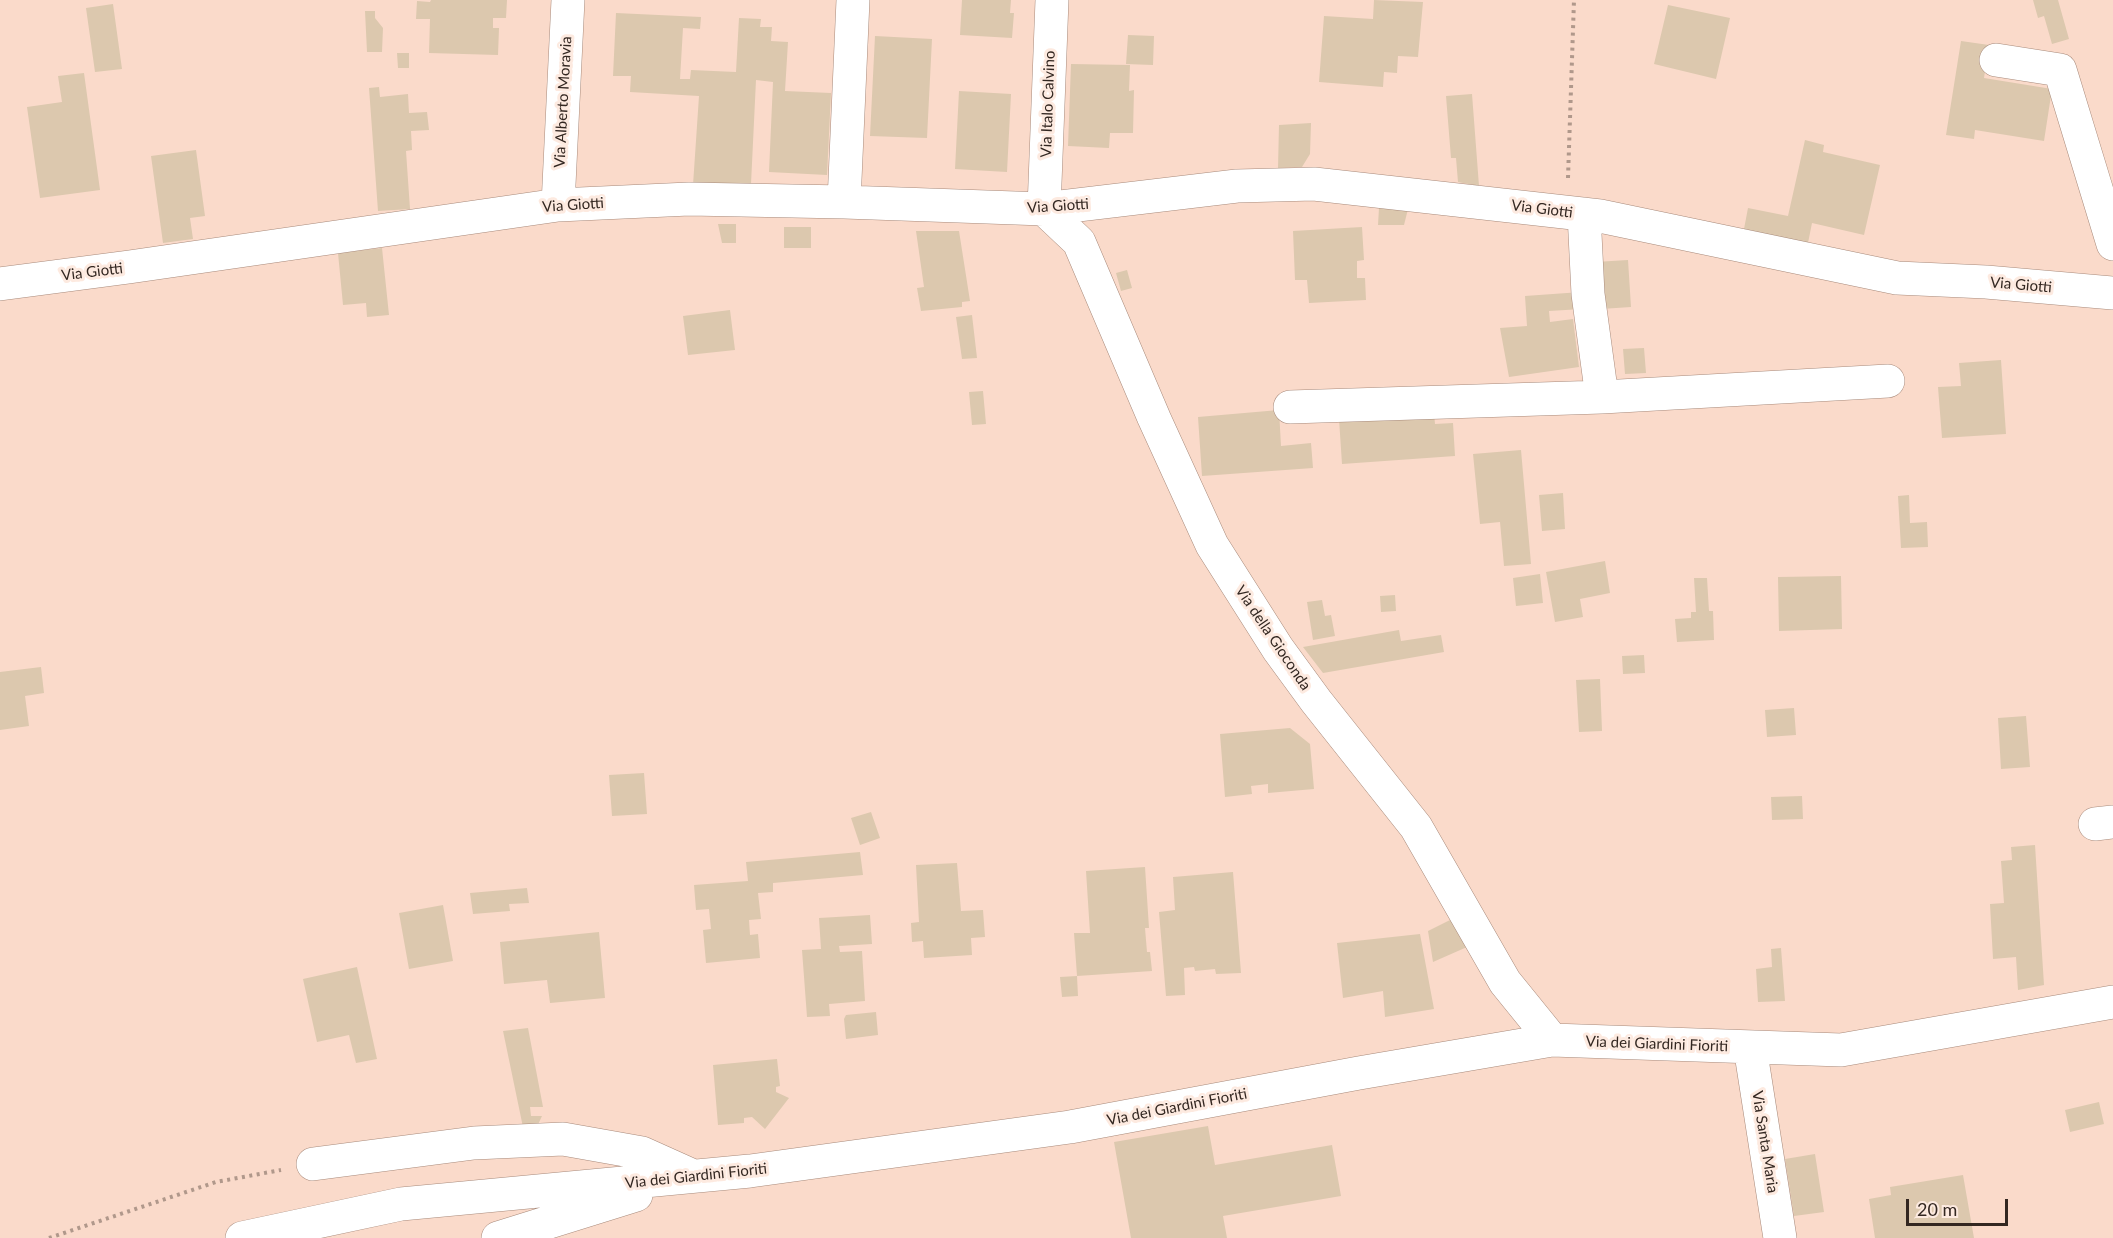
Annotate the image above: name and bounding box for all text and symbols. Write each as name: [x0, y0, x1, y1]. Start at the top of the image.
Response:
street label: Via Alberto Moravia: [551, 36, 575, 168]
street label: Via Italo Calvino: [1037, 50, 1059, 158]
street label: Via Giotti: [542, 194, 604, 216]
street label: Via Giotti: [1027, 195, 1089, 217]
street label: Via Giotti: [1510, 196, 1574, 222]
street label: Via Giotti: [60, 259, 124, 285]
street label: Via Giotti: [1989, 273, 2053, 297]
street label: Via della Gioconda: [1231, 582, 1315, 694]
street label: Via dei Giardini Fioriti: [1585, 1033, 1729, 1055]
street label: Via dei Giardini Fioriti: [1105, 1085, 1249, 1129]
street label: Via Santa Maria: [1748, 1090, 1782, 1194]
street label: Via dei Giardini Fioriti: [624, 1160, 768, 1192]
scale bar: [1909, 1187, 2011, 1225]
text: 20 m: [1917, 1198, 1957, 1220]

